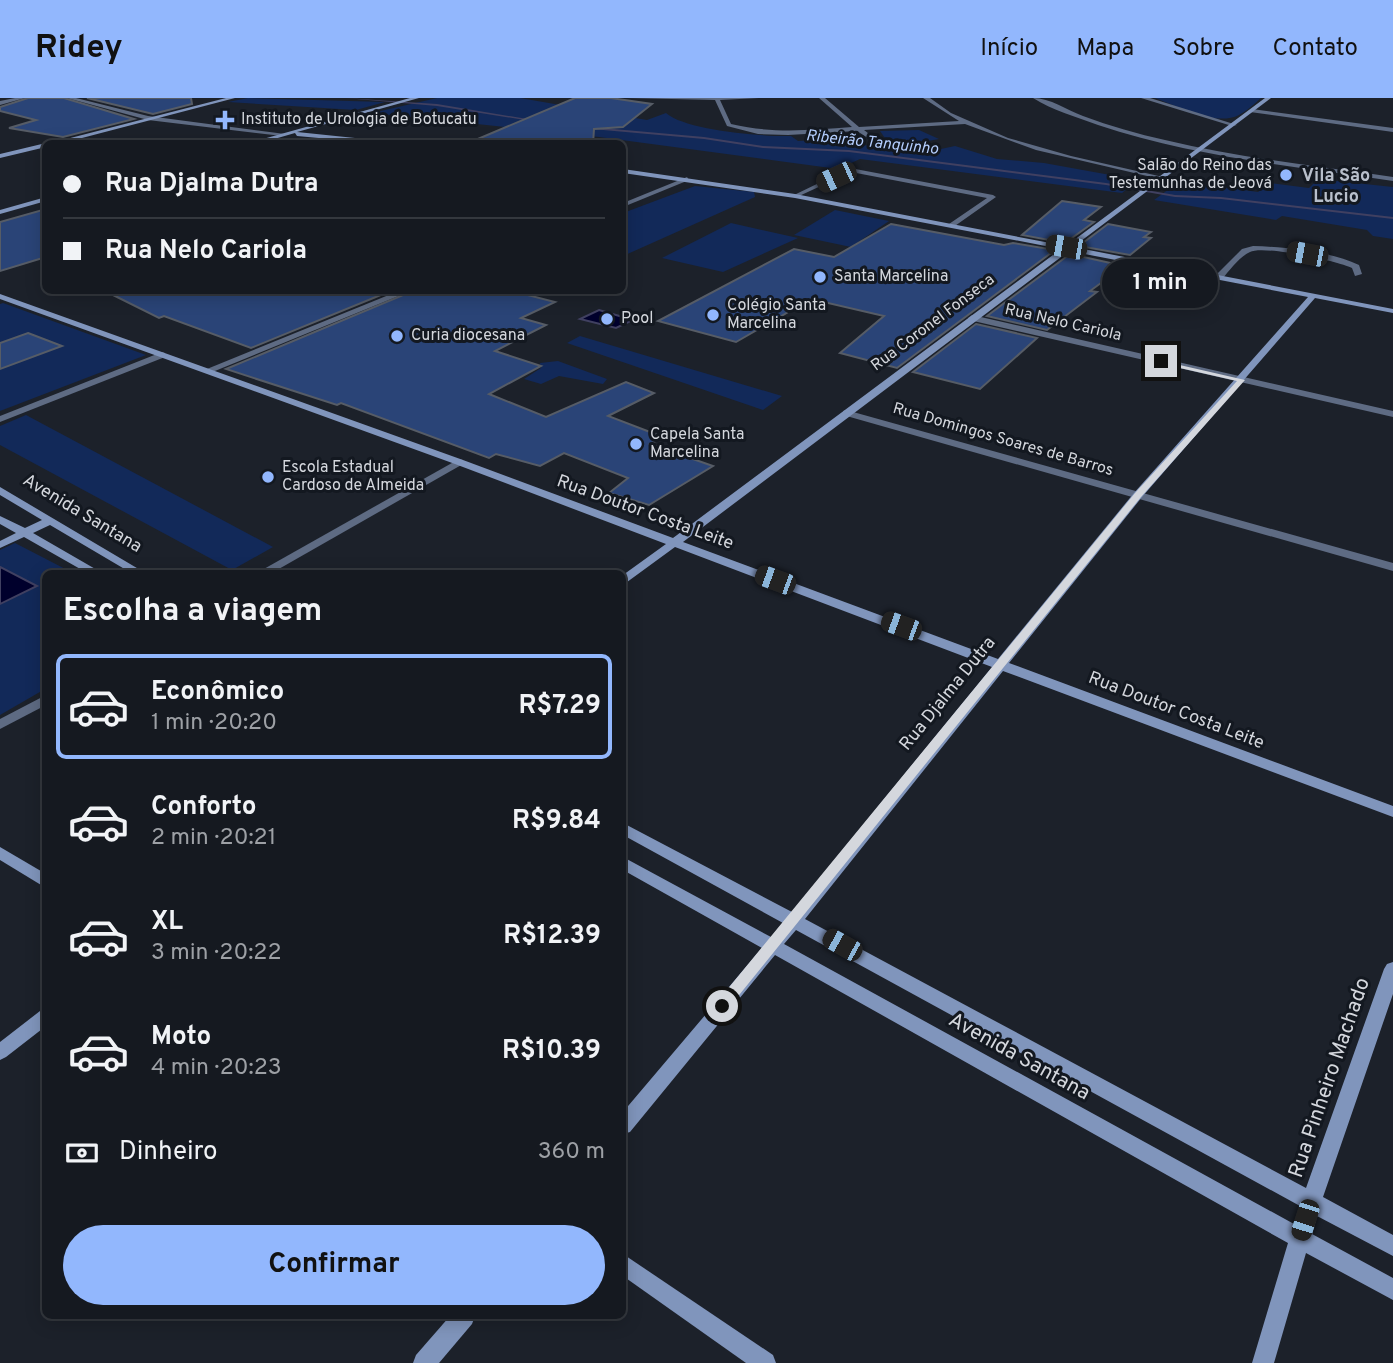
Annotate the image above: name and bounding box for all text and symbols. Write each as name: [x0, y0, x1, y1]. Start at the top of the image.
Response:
text: Ridey: [35, 28, 123, 70]
text: Início: [980, 34, 1038, 64]
text: Mapa: [1076, 34, 1134, 64]
text: Sobre: [1172, 34, 1235, 64]
text: Contato: [1273, 34, 1358, 64]
marker: Instituto de Urologia de Botucatu: [215, 110, 235, 130]
place label: Instituto de Urologia de Botucatu: [241, 110, 477, 130]
water label: Ribeirão Tanquinho: [805, 126, 940, 160]
place label: Salão do Reino das Testemunhas de Jeová: [1109, 156, 1272, 194]
car: [813, 159, 860, 195]
district label: Vila São Lucio: [1302, 165, 1370, 209]
marker: Salão do Reino das Testemunhas de Jeová: [1278, 167, 1294, 183]
text: Rua Djalma Dutra: [105, 168, 319, 201]
car: [1044, 233, 1089, 261]
text: Rua Nelo Cariola: [105, 235, 307, 268]
car: [1285, 240, 1330, 268]
callout: 1 min: [1103, 260, 1219, 308]
place label: Santa Marcelina: [834, 267, 948, 287]
marker: Santa Marcelina: [812, 269, 828, 285]
text: 1 min: [1132, 269, 1188, 298]
street label: Rua Coronel Fonseca: [867, 270, 999, 376]
place label: Colégio Santa Marcelina: [727, 296, 826, 334]
street label: Rua Nelo Cariola: [1003, 300, 1123, 346]
marker: Colégio Santa Marcelina: [705, 307, 721, 323]
place label: Pool: [621, 309, 653, 329]
marker: Pool: [599, 311, 615, 327]
place label: Curia diocesana: [411, 326, 525, 346]
marker: Curia diocesana: [389, 328, 405, 344]
route end: [1145, 345, 1177, 377]
street label: Rua Domingos Soares de Barros: [890, 399, 1116, 481]
place label: Capela Santa Marcelina: [650, 425, 745, 463]
marker: Capela Santa Marcelina: [628, 436, 644, 452]
place label: Escola Estadual Cardoso de Almeida: [282, 458, 424, 496]
street label: Avenida Santana: [18, 469, 146, 559]
marker: Escola Estadual Cardoso de Almeida: [260, 469, 276, 485]
street label: Rua Doutor Costa Leite: [553, 470, 737, 556]
car: [752, 563, 799, 597]
text: Escolha a viagem: [63, 592, 322, 632]
car: [878, 609, 925, 643]
street label: Rua Djalma Dutra: [895, 632, 1001, 756]
street label: Rua Doutor Costa Leite: [1085, 667, 1267, 755]
icon: car: [67, 675, 130, 738]
text: Econômico: [151, 676, 284, 709]
text: R$7.29: [519, 690, 601, 723]
text: 1 min · 20:20: [151, 709, 277, 738]
icon: car: [67, 790, 130, 853]
text: Conforto: [151, 791, 257, 824]
text: R$9.84: [512, 805, 601, 838]
text: 2 min · 20:21: [151, 824, 276, 853]
icon: car: [67, 905, 130, 968]
text: XL: [151, 906, 183, 939]
text: R$12.39: [503, 920, 601, 953]
car: [819, 926, 866, 964]
text: 3 min · 20:22: [151, 939, 282, 968]
street label: Rua Pinheiro Machado: [1283, 974, 1377, 1182]
route start: [706, 990, 738, 1022]
street label: Avenida Santana: [943, 1007, 1095, 1107]
icon: car: [67, 1020, 130, 1083]
text: Moto: [151, 1021, 211, 1054]
text: R$10.39: [502, 1035, 601, 1068]
text: 4 min · 20:23: [151, 1054, 282, 1083]
icon: cash: [63, 1134, 101, 1172]
text: Dinheiro: [119, 1136, 218, 1169]
text: 360 m: [538, 1138, 605, 1167]
car: [1289, 1197, 1322, 1243]
button: Confirmar: [63, 1225, 605, 1305]

